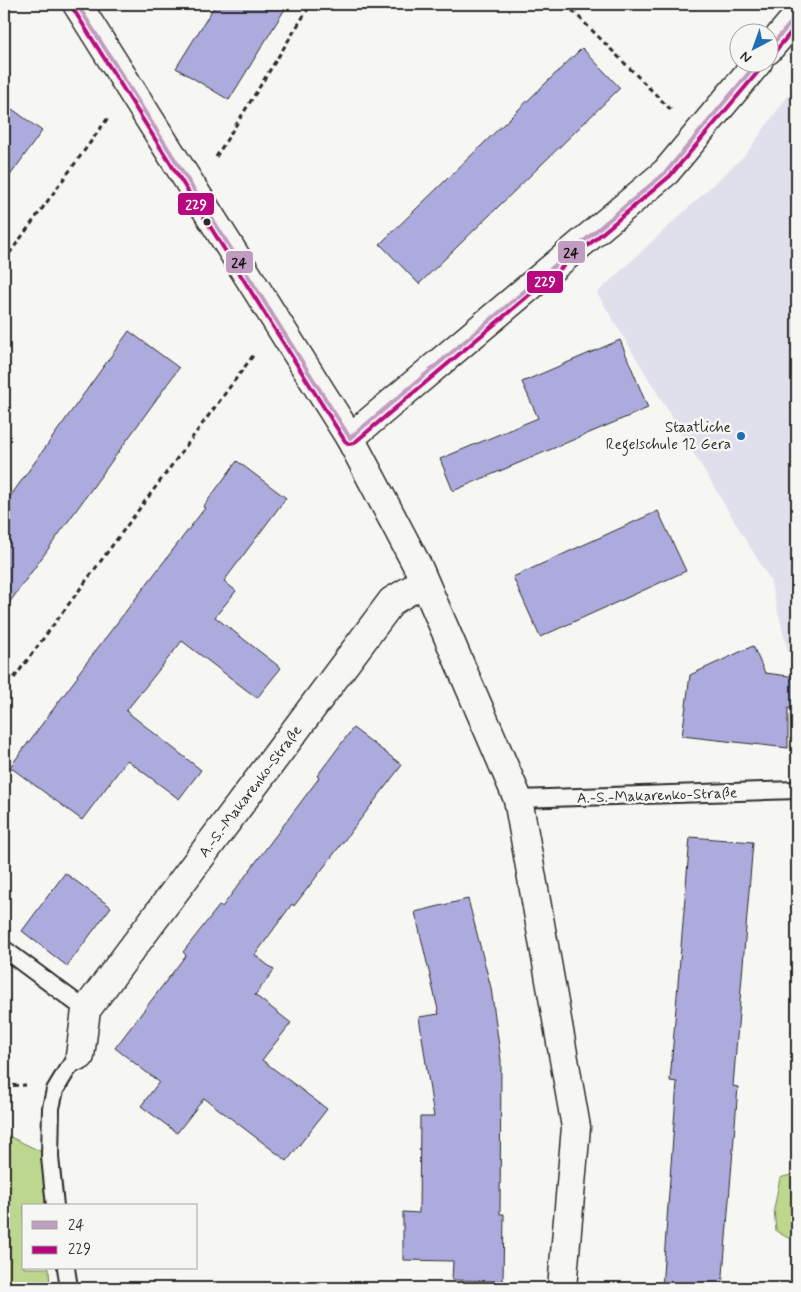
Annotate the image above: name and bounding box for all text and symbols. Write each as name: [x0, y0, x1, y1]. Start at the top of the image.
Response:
north arrow: [728, 22, 778, 72]
text: N: [737, 47, 756, 67]
line badge: 229: [177, 192, 215, 216]
text: 229: [185, 196, 207, 214]
unlabelled marker: [202, 217, 212, 227]
line badge: 24: [557, 240, 586, 264]
text: 24: [563, 244, 579, 262]
line badge: 24: [225, 250, 254, 274]
text: 24: [231, 254, 247, 272]
line badge: 229: [526, 270, 564, 294]
text: 229: [534, 273, 556, 291]
place label: Staatliche Regelschule 12 Gera: [606, 418, 731, 456]
marker: Staatliche Regelschule 12 Gera: [735, 430, 747, 442]
street label: A.-S.-Makarenko-Straße: [194, 721, 307, 862]
street label: A.-S.-Makarenko-Straße: [576, 783, 738, 809]
legend: [22, 1204, 198, 1270]
text: 24: [68, 1216, 84, 1236]
text: 229: [68, 1240, 91, 1260]

